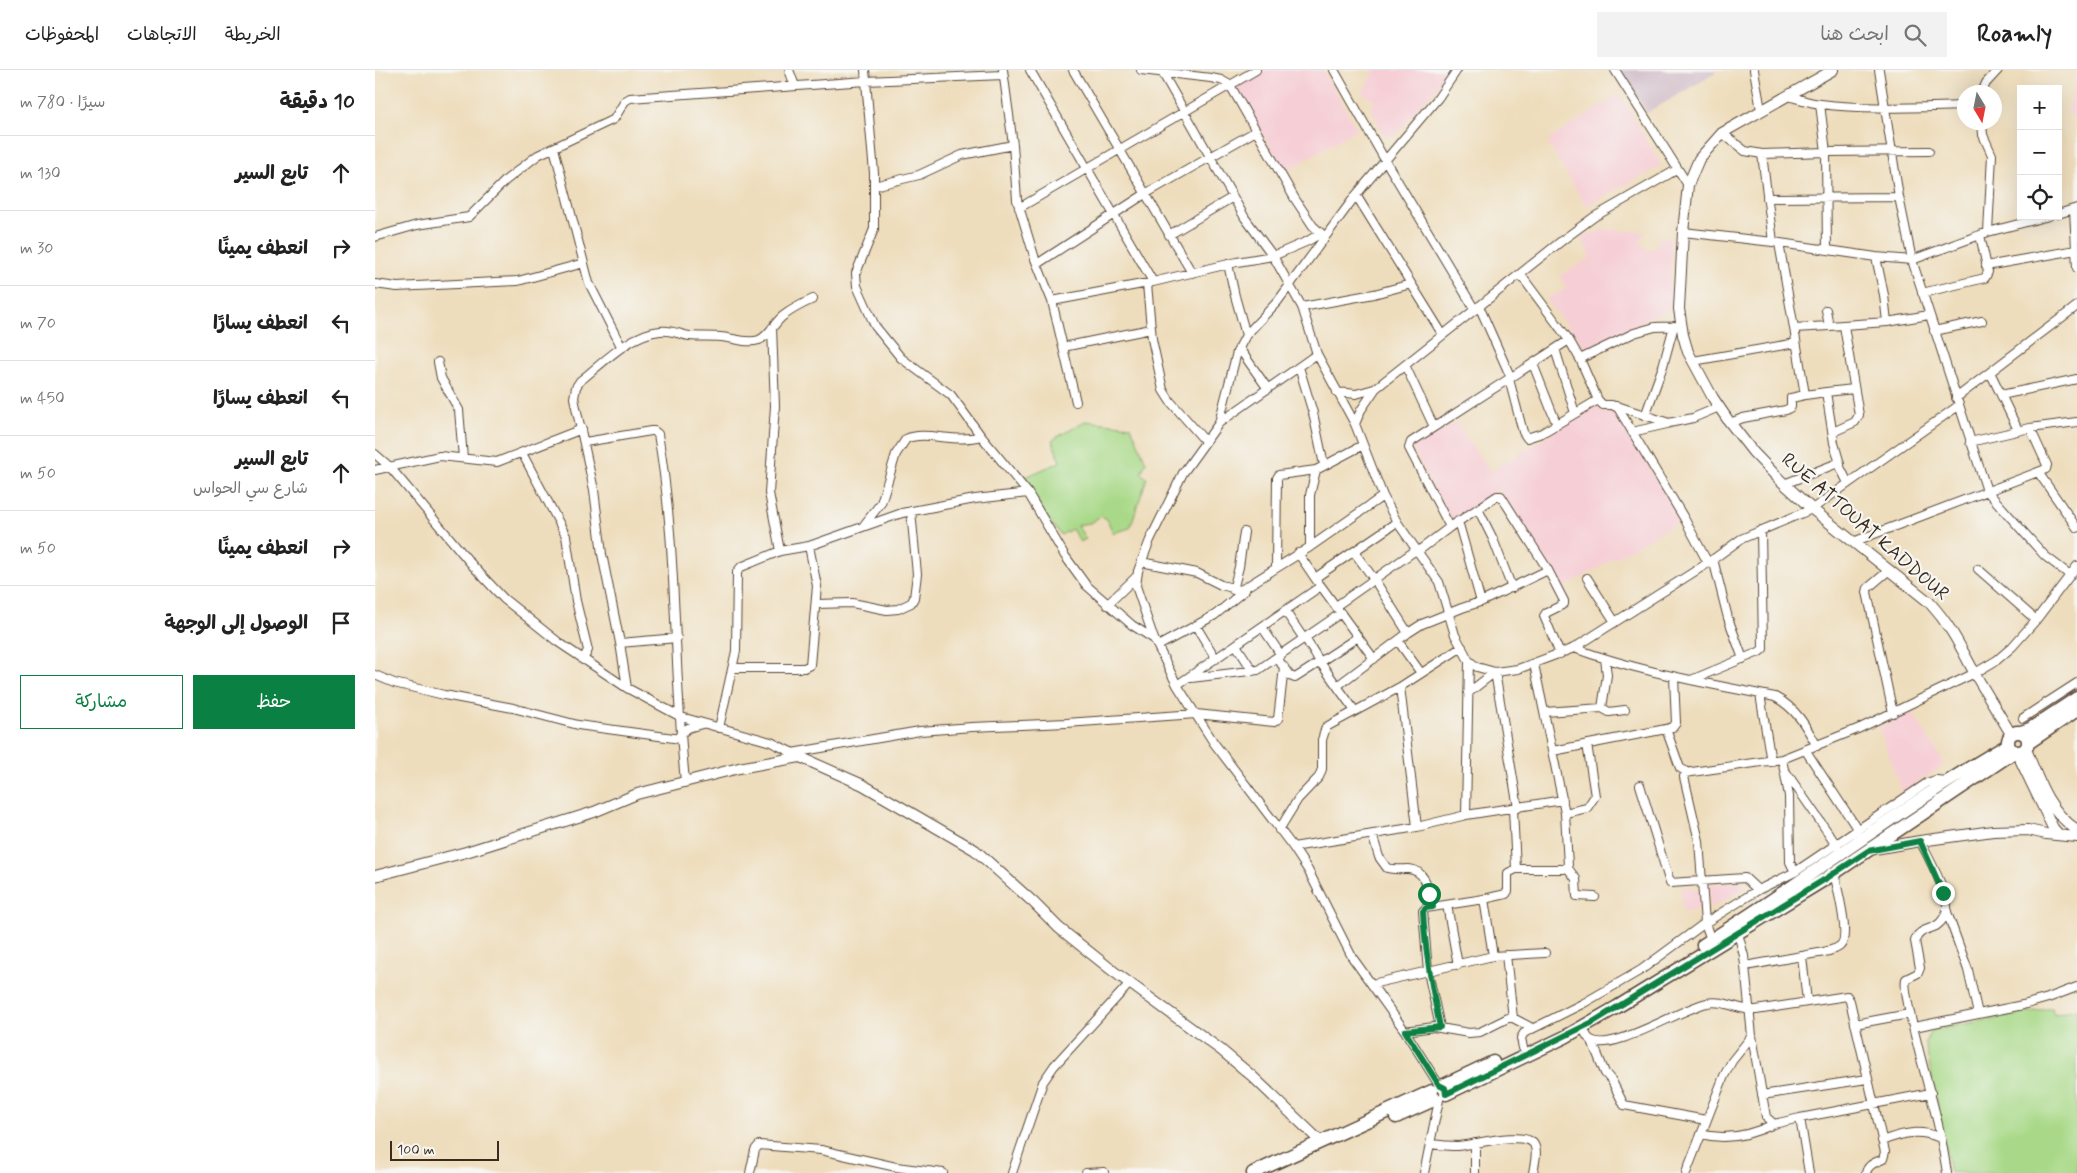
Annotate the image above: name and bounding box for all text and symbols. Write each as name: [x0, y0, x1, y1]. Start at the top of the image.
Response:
search box: [1597, 12, 1947, 57]
text: Roamly: [1977, 19, 2052, 50]
icon: search: [1901, 21, 1929, 49]
text: ابحث هنا: [1820, 22, 1889, 47]
text: المحفوظات: [25, 23, 99, 47]
text: الاتجاهات: [127, 23, 197, 47]
text: الخريطة: [225, 23, 281, 47]
north arrow: [1957, 85, 2002, 130]
map controls: [2017, 85, 2062, 220]
button: +: [2017, 85, 2062, 130]
text: 10 دقيقة: [279, 88, 355, 116]
text: سيرًا · 780 m: [20, 92, 105, 113]
button: −: [2017, 130, 2062, 175]
icon: ahead: [327, 159, 355, 187]
text: تابع السير: [235, 161, 308, 186]
text: 130 m: [20, 163, 61, 184]
button: locate: [2017, 175, 2062, 220]
icon: right: [327, 234, 355, 262]
text: انعطف يمينًا: [218, 236, 308, 261]
text: 30 m: [20, 238, 53, 259]
icon: left: [327, 309, 355, 337]
text: انعطف يسارًا: [213, 311, 308, 336]
text: 70 m: [20, 313, 56, 334]
icon: left: [327, 384, 355, 412]
text: انعطف يسارًا: [213, 386, 308, 411]
text: 450 m: [20, 388, 65, 409]
text: تابع السير: [235, 447, 308, 472]
street label: RUE ATTOUAT KADDOUR: [1776, 447, 1954, 607]
icon: ahead: [327, 459, 355, 487]
text: 50 m: [20, 463, 56, 484]
text: شارع سي الحواس: [193, 478, 308, 499]
icon: right: [327, 534, 355, 562]
text: انعطف يمينًا: [218, 536, 308, 561]
text: 50 m: [20, 538, 56, 559]
icon: arrive: [327, 609, 355, 637]
text: الوصول إلى الوجهة: [164, 611, 308, 636]
button: مشاركة: [20, 675, 183, 729]
button: حفظ: [193, 675, 355, 729]
route end: [1932, 882, 1955, 905]
route start: [1418, 883, 1441, 906]
scale bar: [390, 1138, 499, 1161]
text: 100 m: [397, 1141, 435, 1159]

